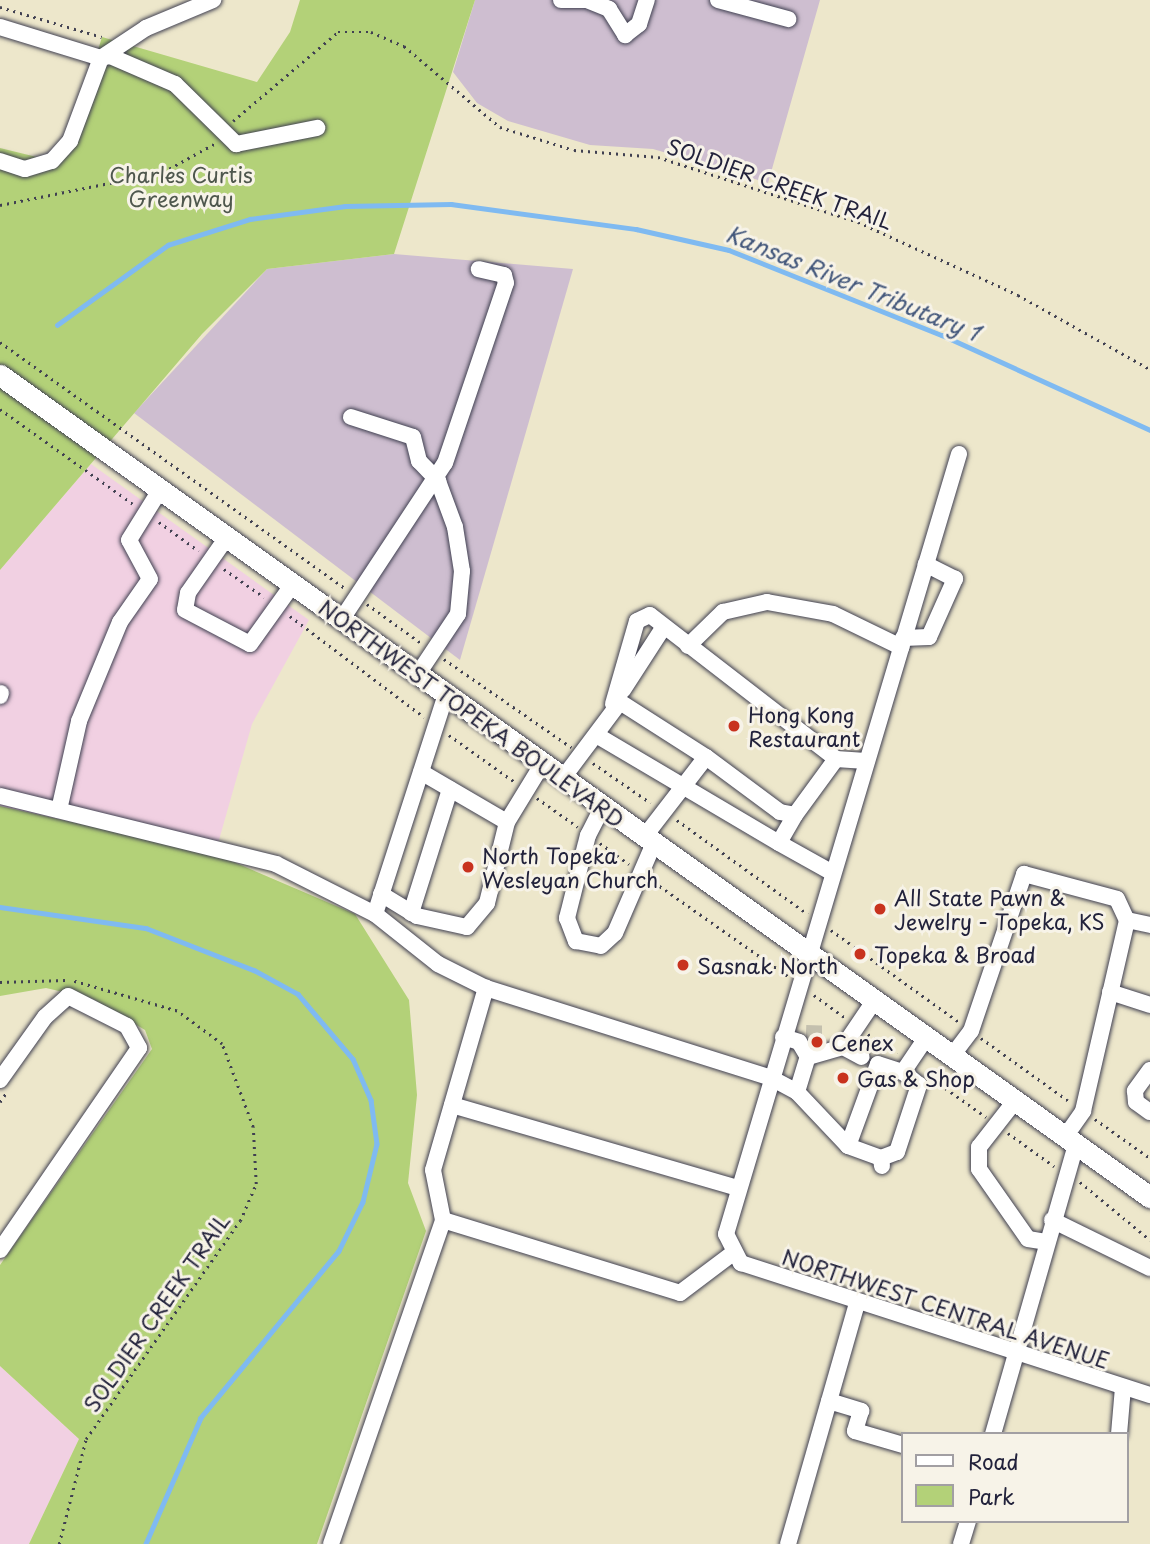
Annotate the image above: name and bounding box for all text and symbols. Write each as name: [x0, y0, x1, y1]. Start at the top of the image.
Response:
street label: SOLDIER CREEK TRAIL: [662, 132, 898, 234]
park label: Charles Curtis Greenway: [108, 161, 254, 211]
water label: Kansas River Tributary 1: [722, 220, 984, 346]
street label: NORTHWEST TOPEKA BOULEVARD: [315, 594, 629, 832]
place label: Hong Kong Restaurant: [748, 701, 860, 751]
marker: Hong Kong Restaurant: [726, 718, 742, 734]
place label: North Topeka Wesleyan Church: [482, 842, 658, 892]
marker: North Topeka Wesleyan Church: [460, 859, 476, 875]
place label: All State Pawn & Jewelry - Topeka, KS: [894, 884, 1108, 934]
marker: All State Pawn & Jewelry - Topeka, KS: [872, 901, 888, 917]
place label: Topeka & Broad: [874, 941, 1037, 967]
marker: Topeka & Broad: [852, 946, 868, 962]
place label: Sasnak North: [697, 952, 838, 978]
marker: Sasnak North: [675, 957, 691, 973]
place label: Cenex: [831, 1029, 893, 1055]
marker: Cenex: [809, 1034, 825, 1050]
place label: Gas & Shop: [857, 1065, 977, 1091]
marker: Gas & Shop: [835, 1070, 851, 1086]
street label: SOLDIER CREEK TRAIL: [77, 1206, 235, 1418]
street label: NORTHWEST CENTRAL AVENUE: [779, 1243, 1113, 1373]
legend: [902, 1432, 1129, 1523]
text: Road: [968, 1445, 1019, 1477]
text: Park: [968, 1480, 1015, 1512]

